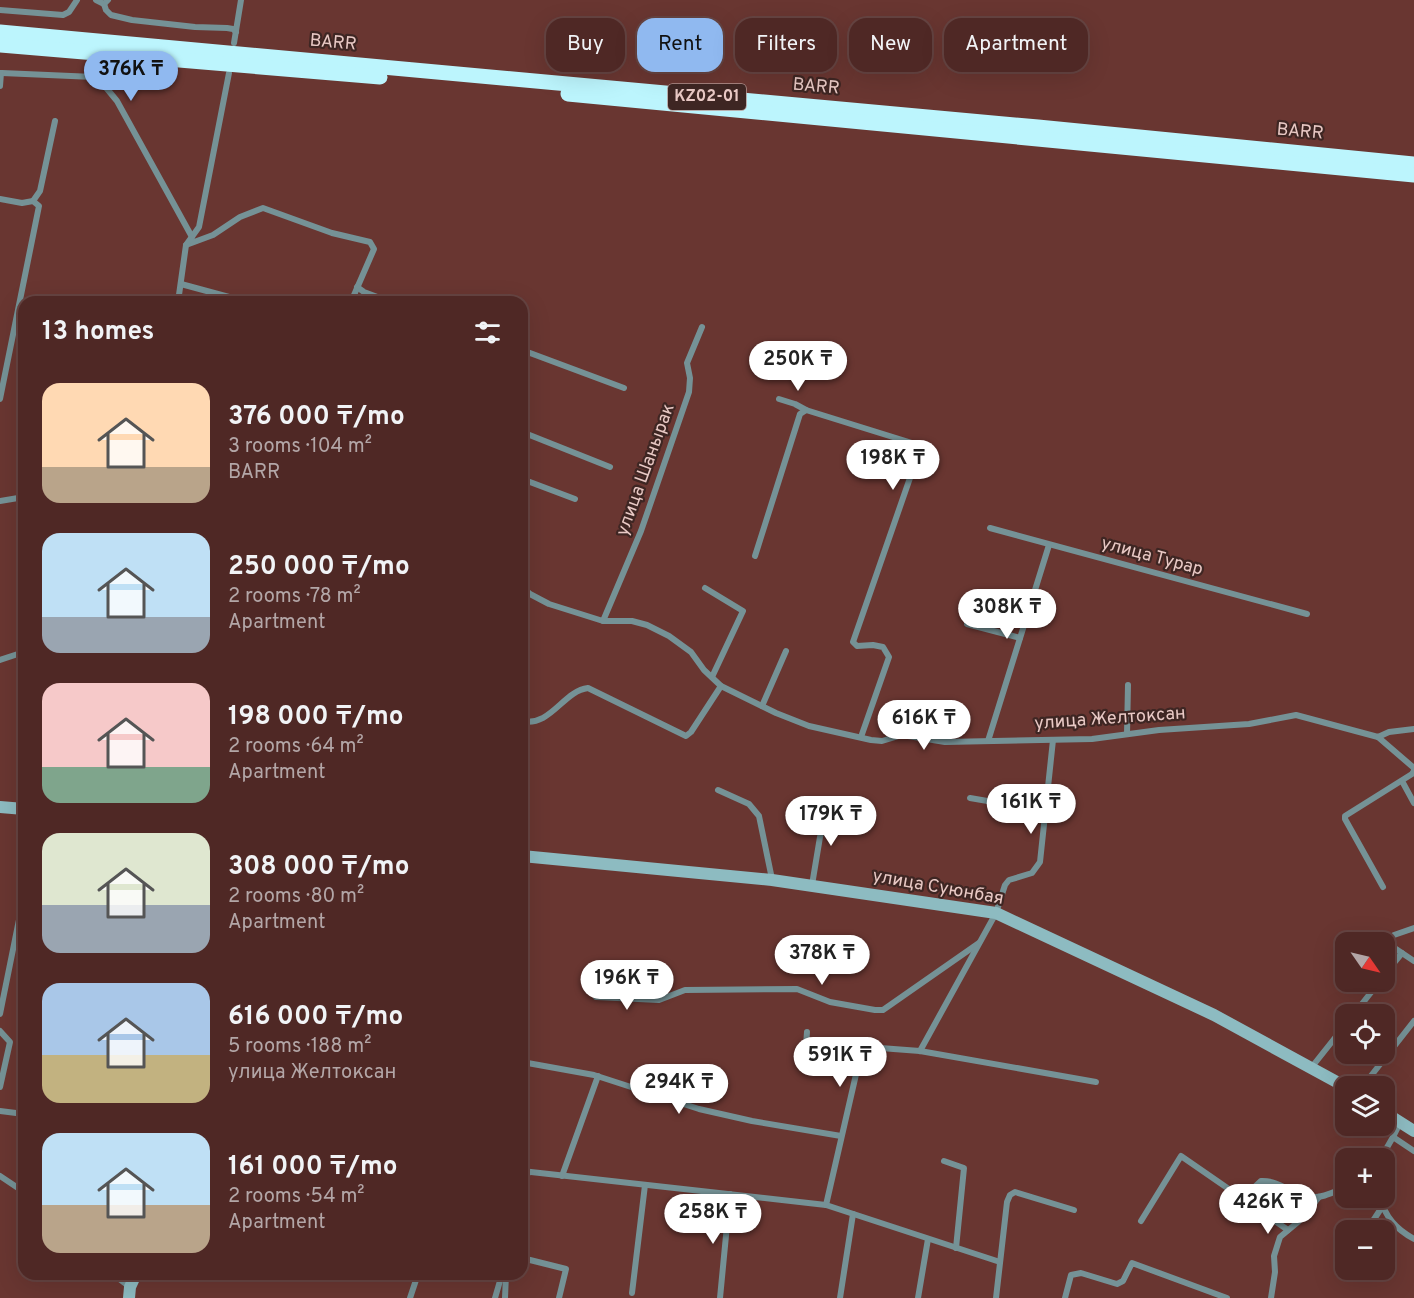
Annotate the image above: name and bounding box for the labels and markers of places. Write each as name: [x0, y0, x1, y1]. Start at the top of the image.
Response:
pin: 376K ₸: [82, 51, 180, 102]
pin: 250K ₸: [749, 341, 847, 392]
pin: 198K ₸: [844, 440, 942, 491]
pin: 308K ₸: [958, 589, 1056, 640]
pin: 616K ₸: [875, 700, 973, 751]
pin: 161K ₸: [982, 784, 1080, 835]
pin: 179K ₸: [782, 796, 880, 847]
pin: 378K ₸: [773, 935, 871, 986]
pin: 196K ₸: [578, 960, 676, 1011]
pin: 591K ₸: [791, 1037, 889, 1088]
pin: 294K ₸: [630, 1064, 728, 1115]
pin: 426K ₸: [1219, 1184, 1317, 1235]
pin: 258K ₸: [664, 1194, 762, 1245]

